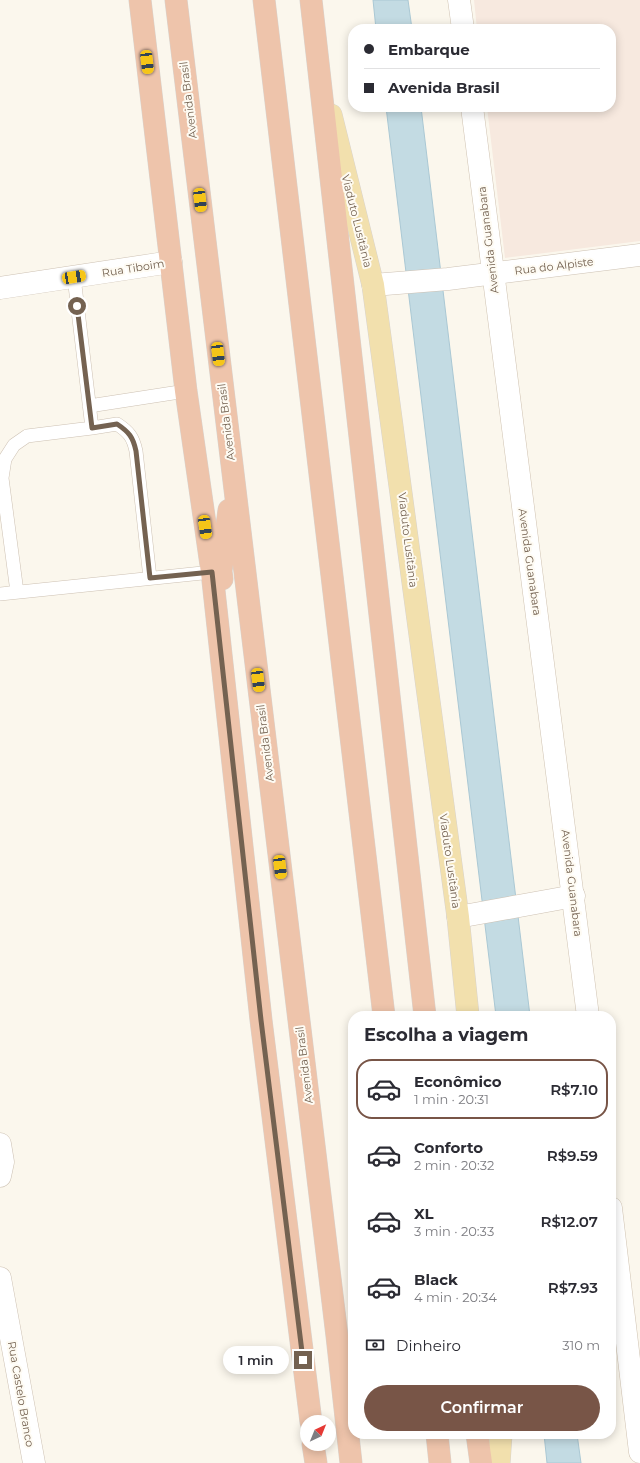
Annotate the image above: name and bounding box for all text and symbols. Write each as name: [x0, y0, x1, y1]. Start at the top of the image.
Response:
text: Embarque: [388, 40, 470, 59]
car: [140, 49, 154, 75]
street label: Avenida Brasil: [176, 61, 200, 139]
text: Avenida Brasil: [388, 78, 500, 97]
street label: Viaduto Lusitânia: [339, 173, 375, 269]
street label: Avenida Guanabara: [474, 186, 502, 294]
car: [193, 187, 207, 213]
street label: Rua do Alpiste: [514, 254, 595, 278]
street label: Rua Tiboim: [101, 256, 165, 280]
car: [61, 269, 87, 285]
route start: [68, 297, 86, 315]
car: [211, 341, 225, 367]
street label: Avenida Brasil: [214, 383, 238, 461]
street label: Viaduto Lusitânia: [395, 492, 421, 588]
street label: Avenida Guanabara: [516, 508, 544, 616]
car: [197, 514, 213, 540]
car: [251, 667, 265, 693]
street label: Avenida Brasil: [253, 704, 277, 782]
street label: Viaduto Lusitânia: [436, 813, 464, 909]
street label: Avenida Guanabara: [558, 829, 586, 937]
car: [273, 854, 287, 880]
text: Escolha a viagem: [364, 1024, 528, 1046]
street label: Avenida Brasil: [292, 1026, 316, 1104]
icon: car: [366, 1071, 402, 1107]
text: Econômico: [414, 1072, 502, 1091]
text: R$7.10: [550, 1080, 598, 1099]
text: 1 min · 20:31: [414, 1091, 489, 1107]
icon: car: [366, 1137, 402, 1173]
text: Conforto: [414, 1138, 483, 1157]
text: R$9.59: [547, 1146, 598, 1165]
text: 2 min · 20:32: [414, 1157, 494, 1173]
icon: car: [366, 1203, 402, 1239]
text: XL: [414, 1204, 433, 1223]
text: R$12.07: [541, 1212, 598, 1231]
text: 3 min · 20:33: [414, 1223, 494, 1239]
icon: car: [366, 1269, 402, 1305]
text: Black: [414, 1270, 458, 1289]
text: R$7.93: [548, 1278, 598, 1297]
text: 4 min · 20:34: [414, 1289, 497, 1305]
icon: cash: [364, 1334, 386, 1356]
text: Dinheiro: [396, 1336, 461, 1355]
text: 310 m: [562, 1337, 600, 1353]
street label: Rua Castelo Branco: [5, 1340, 37, 1448]
callout: 1 min: [223, 1346, 289, 1374]
route end: [294, 1351, 312, 1369]
text: 1 min: [239, 1352, 273, 1368]
button: Confirmar: [364, 1385, 600, 1431]
north arrow: [300, 1415, 336, 1451]
map controls: [300, 1415, 336, 1451]

